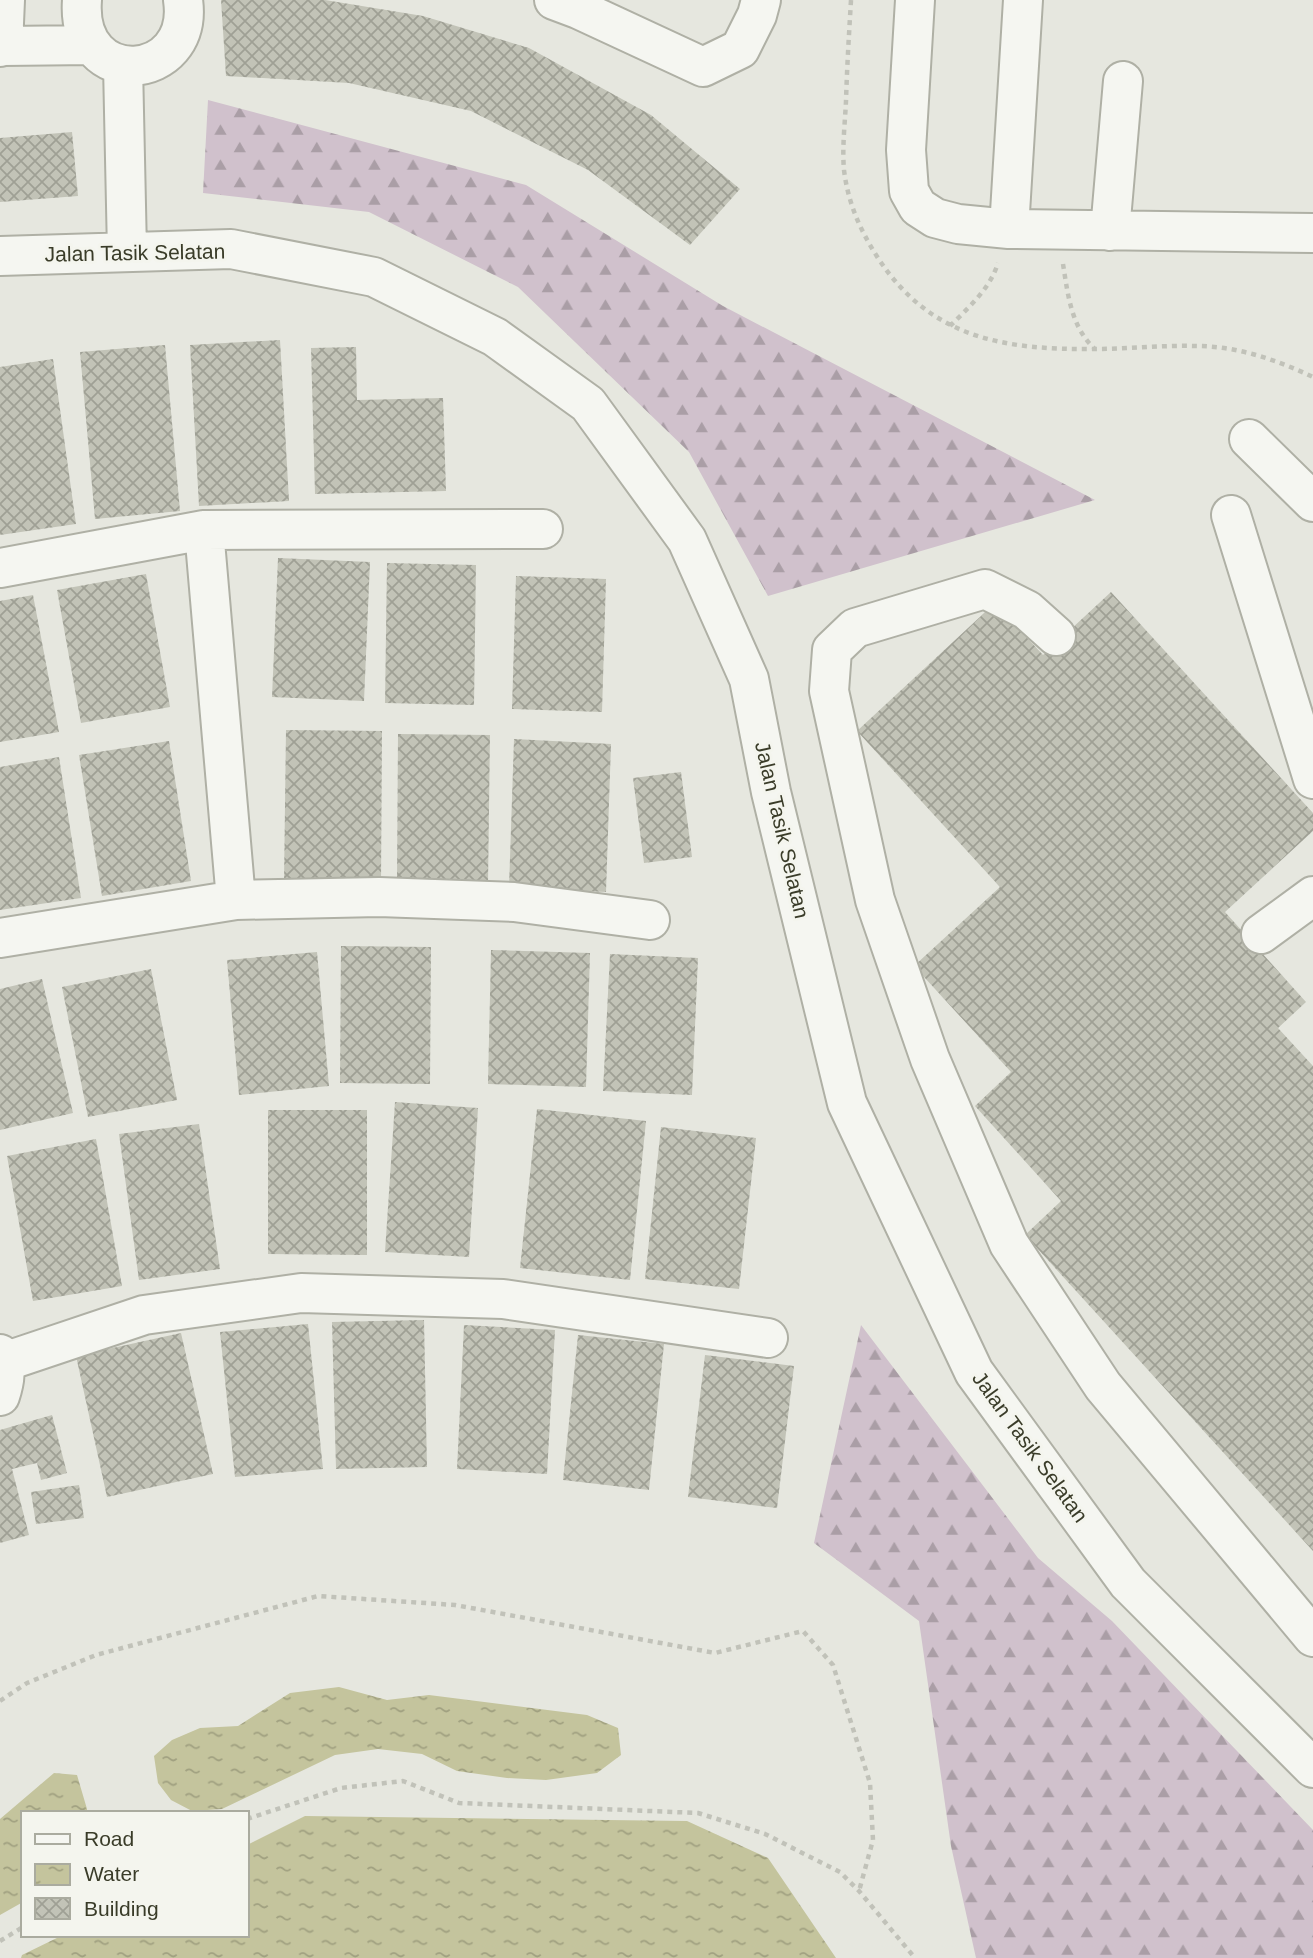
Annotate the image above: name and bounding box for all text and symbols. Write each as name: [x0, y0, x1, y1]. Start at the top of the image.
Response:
street label: Jalan Tasik Selatan: [45, 239, 225, 266]
street label: Jalan Tasik Selatan: [751, 739, 814, 920]
street label: Jalan Tasik Selatan: [968, 1367, 1093, 1527]
legend: [21, 1811, 248, 1937]
text: Road: [84, 1827, 134, 1850]
text: Water: [84, 1862, 139, 1885]
text: Building: [84, 1897, 159, 1920]

